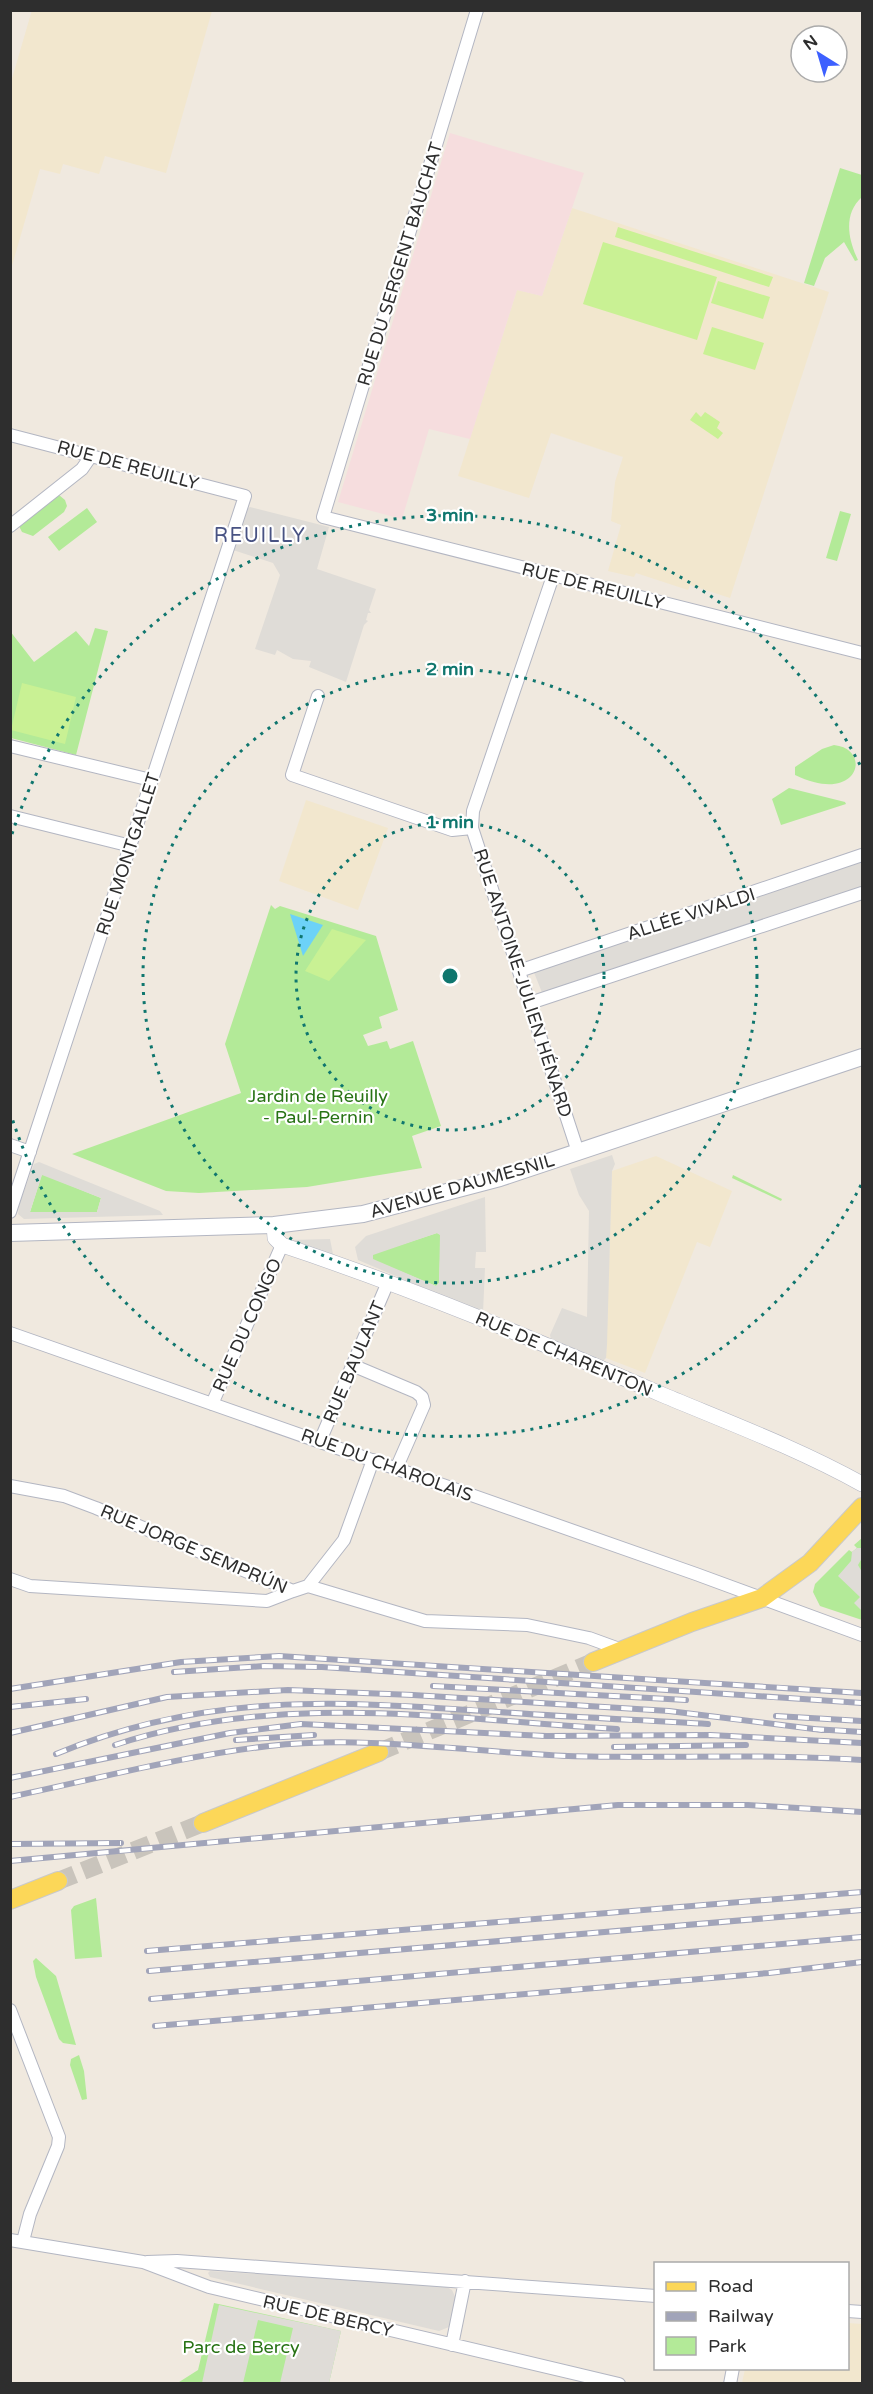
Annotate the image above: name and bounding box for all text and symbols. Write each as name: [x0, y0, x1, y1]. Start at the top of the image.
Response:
north arrow: [789, 24, 849, 84]
text: N: [799, 31, 822, 55]
street label: RUE DU SERGENT BAUCHAT: [352, 139, 448, 388]
street label: RUE DE REUILLY: [55, 435, 202, 495]
text: 3 min: [426, 504, 474, 526]
district label: REUILLY: [214, 524, 306, 548]
street label: RUE DE REUILLY: [520, 558, 667, 614]
text: 2 min: [426, 658, 474, 680]
street label: RUE MONTGALLET: [91, 770, 165, 938]
text: 1 min: [426, 811, 474, 833]
street label: RUE ANTOINE-JULIEN HÉNARD: [469, 846, 577, 1120]
street label: ALLÉE VIVALDI: [624, 883, 758, 945]
centre of rings: [440, 966, 460, 986]
park label: Jardin de Reuilly - Paul-Pernin: [248, 1085, 388, 1128]
street label: AVENUE DAUMESNIL: [367, 1149, 557, 1223]
street label: RUE DU CONGO: [208, 1255, 286, 1395]
street label: RUE BAULANT: [318, 1298, 390, 1426]
street label: RUE DE CHARENTON: [472, 1307, 656, 1401]
street label: RUE DU CHAROLAIS: [298, 1424, 476, 1506]
street label: RUE JORGE SEMPRÚN: [97, 1500, 291, 1598]
legend: [654, 2262, 849, 2370]
text: Road: [708, 2275, 753, 2297]
street label: RUE DE BERCY: [261, 2290, 396, 2342]
text: Railway: [708, 2305, 774, 2327]
text: Park: [708, 2335, 747, 2357]
park label: Parc de Bercy: [182, 2336, 300, 2358]

